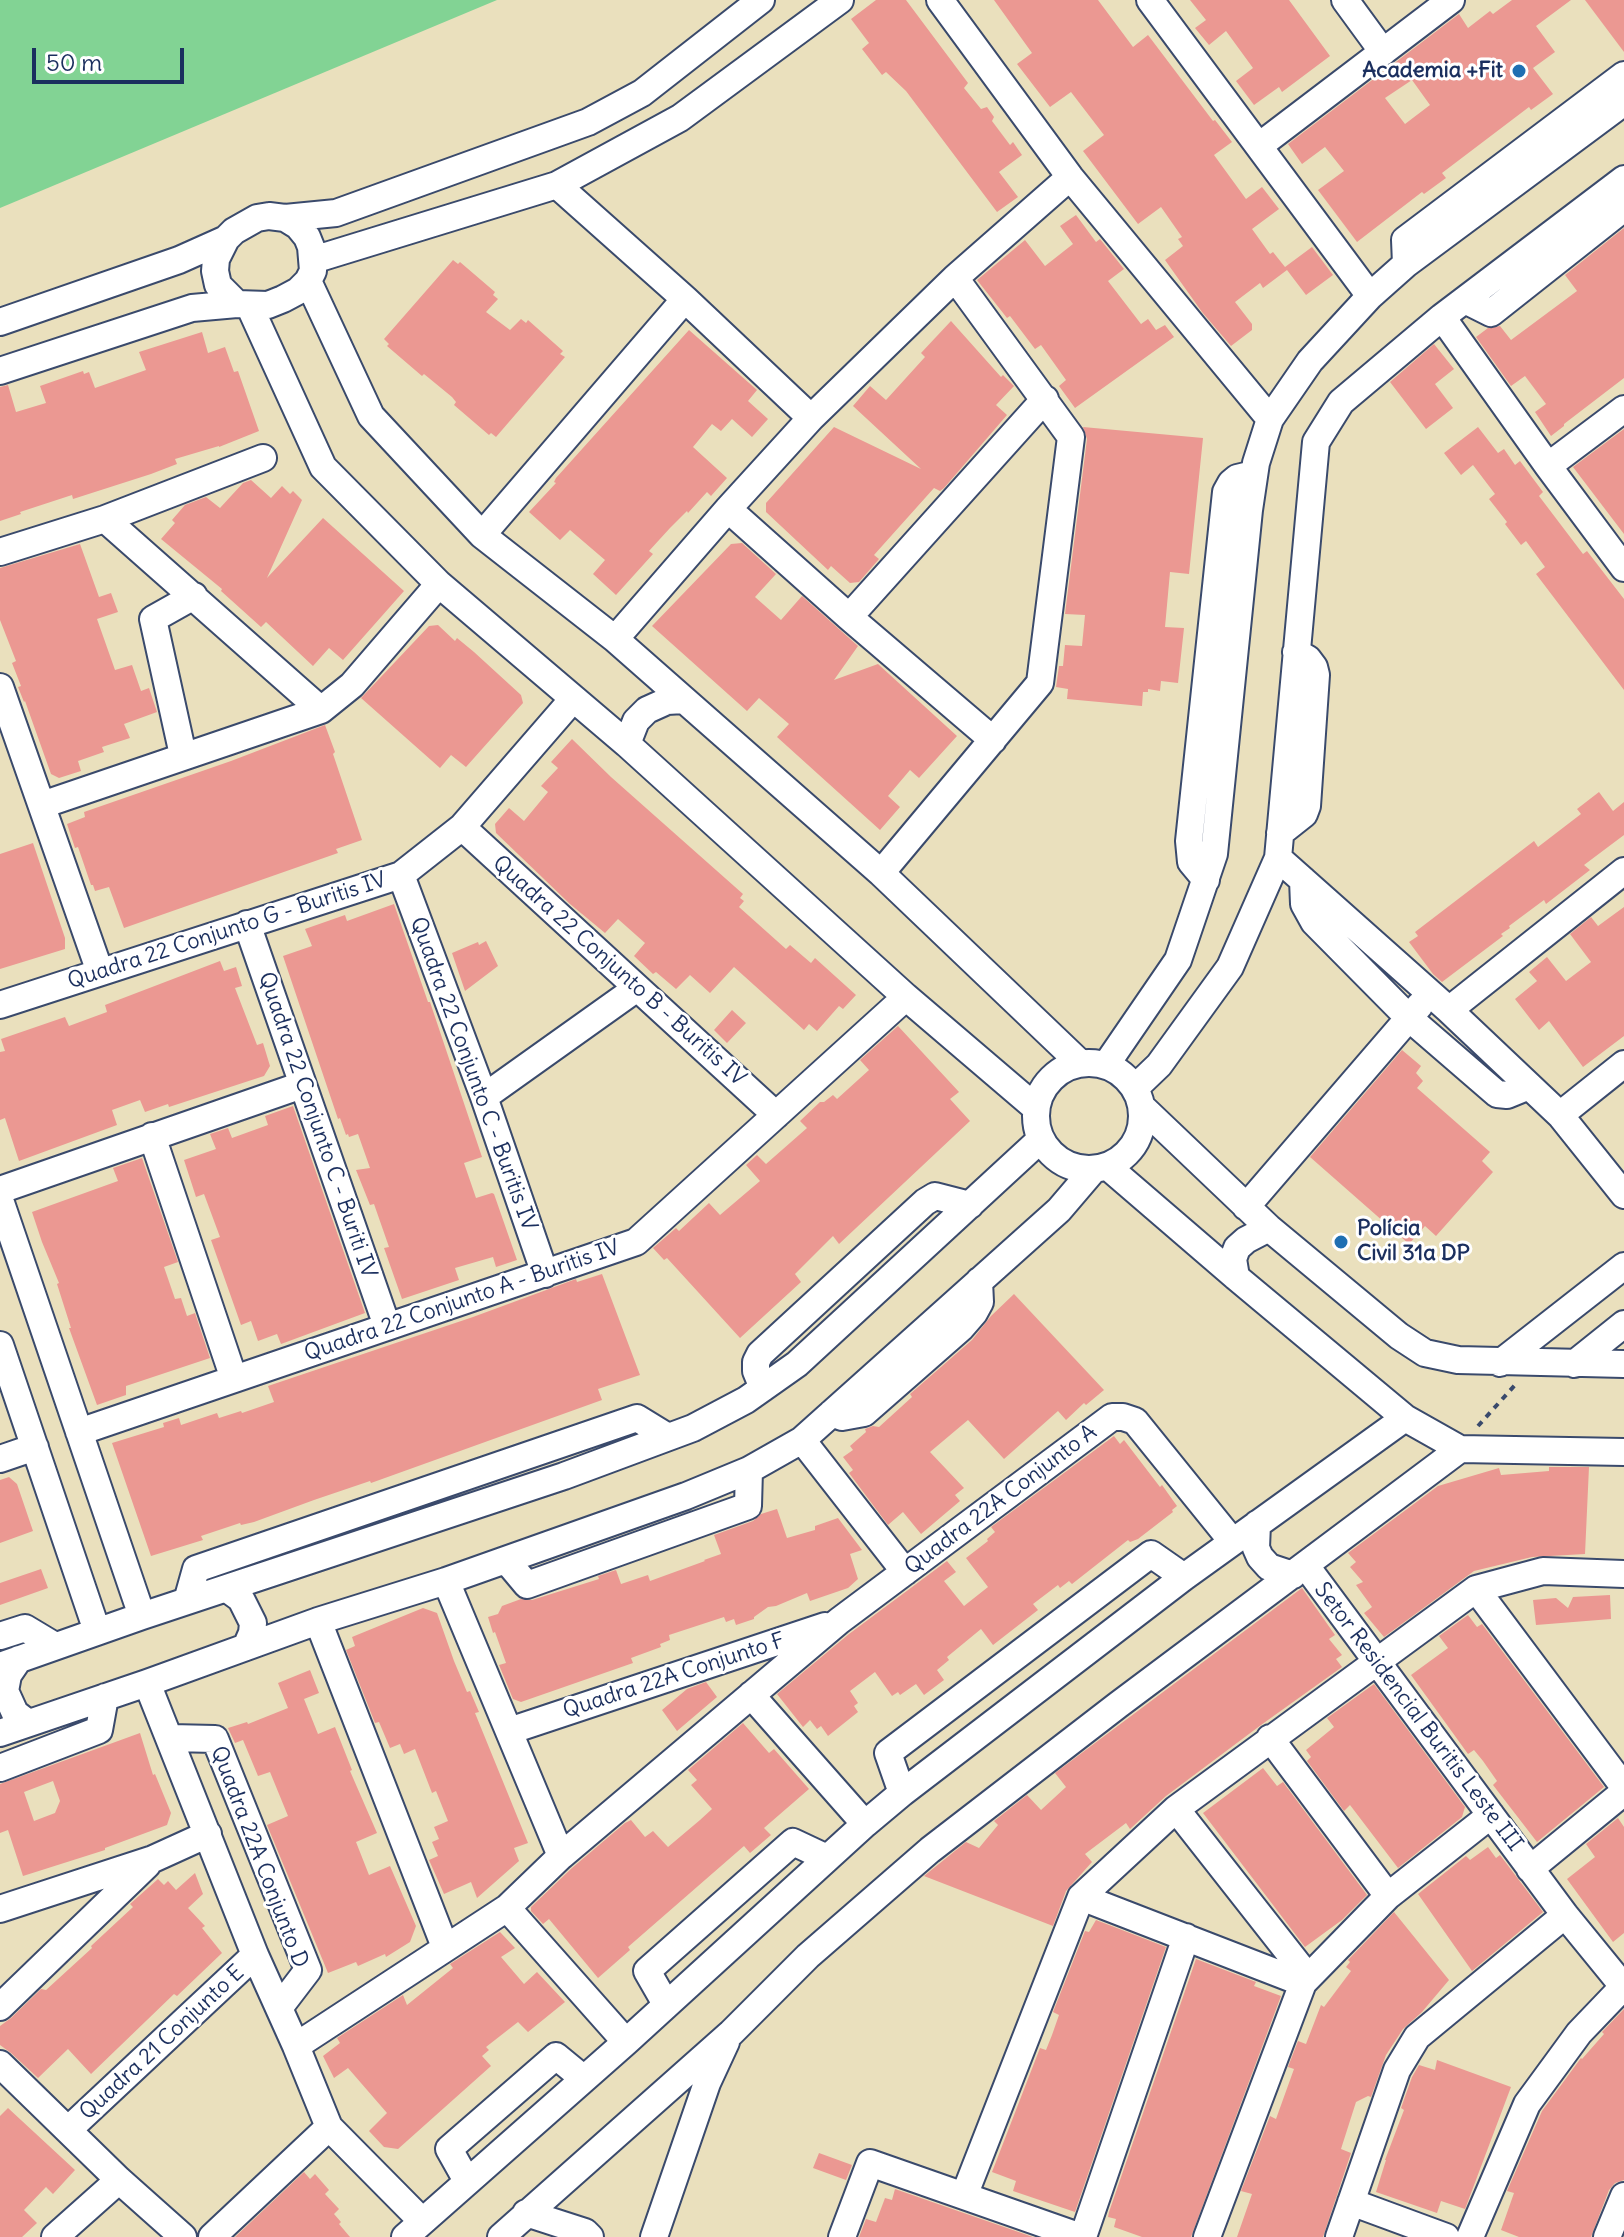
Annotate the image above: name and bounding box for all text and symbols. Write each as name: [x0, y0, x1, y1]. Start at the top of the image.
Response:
scale bar: [36, 32, 188, 82]
text: 50 m: [46, 47, 102, 77]
place label: Academia +Fit: [1362, 58, 1503, 84]
marker: Academia +Fit: [1510, 62, 1528, 80]
street label: Quadra 22 Conjunto B - Buritis IV: [487, 850, 751, 1092]
street label: Quadra 22 Conjunto G - Buritis IV: [64, 867, 390, 995]
street label: Quadra 22 Conjunto C - Buritis IV: [404, 914, 542, 1234]
street label: Quadra 22 Conjunto C - Buriti IV: [252, 969, 382, 1281]
place label: Polícia Civil 31a DP: [1357, 1216, 1470, 1268]
marker: Polícia Civil 31a DP: [1332, 1233, 1350, 1251]
street label: Quadra 22 Conjunto A - Buritis IV: [301, 1235, 623, 1367]
street label: Quadra 22A Conjunto A: [900, 1419, 1102, 1581]
street label: Setor Residencial Buritis Leste III: [1308, 1577, 1528, 1857]
street label: Quadra 22A Conjunto F: [560, 1628, 788, 1724]
street label: Quadra 22A Conjunto D: [205, 1743, 313, 1971]
street label: Quadra 21 Conjunto E: [74, 1960, 250, 2126]

